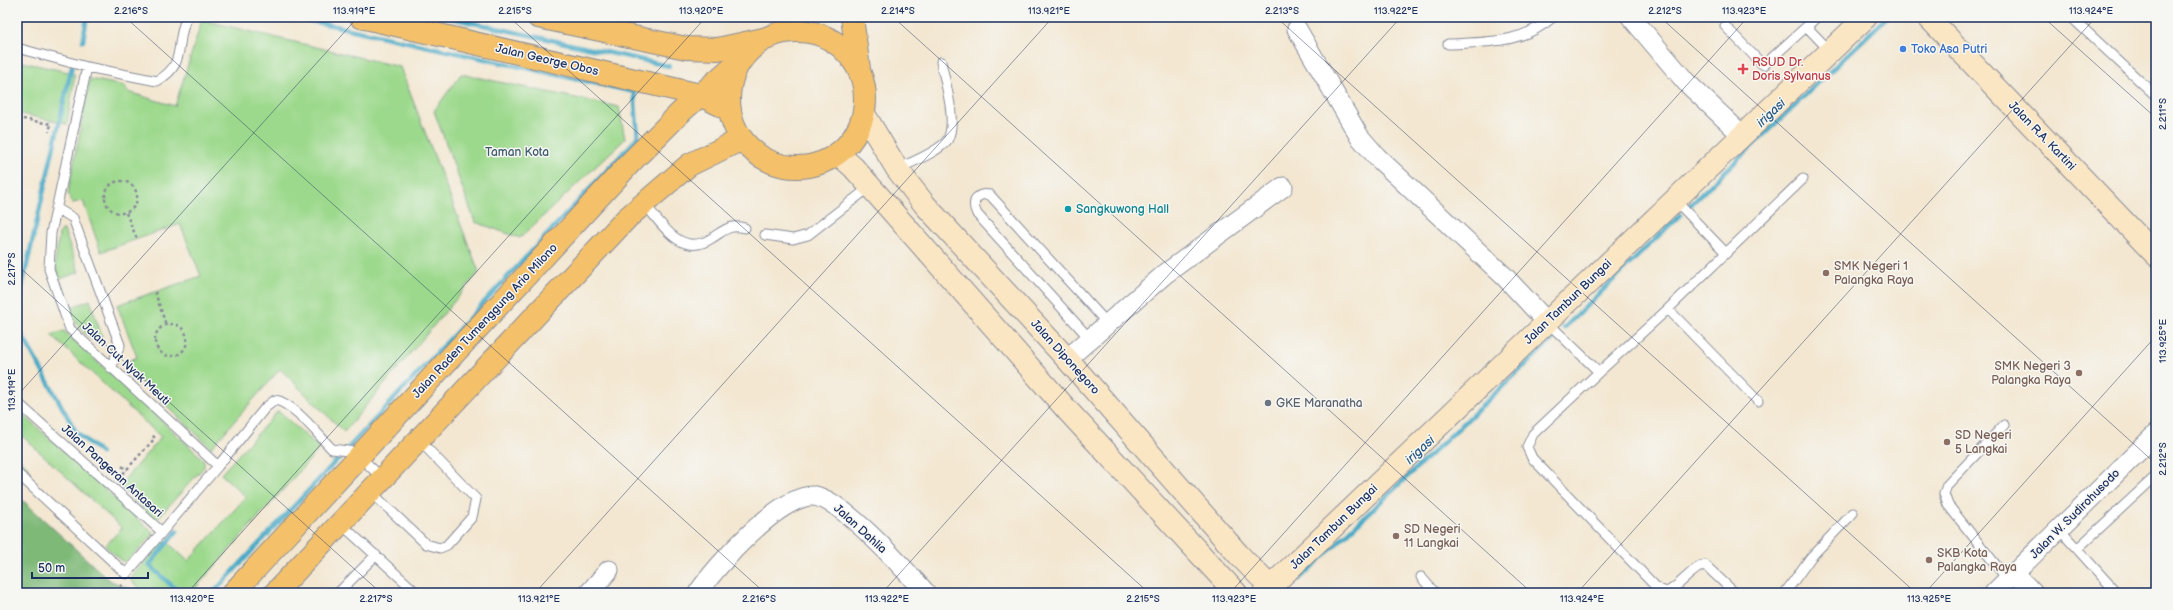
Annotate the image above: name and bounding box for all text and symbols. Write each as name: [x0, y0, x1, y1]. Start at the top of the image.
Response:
text: 2.216°S: [114, 5, 148, 17]
text: 113.919°E: [333, 5, 376, 17]
text: 2.215°S: [498, 5, 532, 17]
text: 113.920°E: [679, 5, 724, 17]
text: 2.214°S: [881, 5, 915, 17]
text: 113.921°E: [1028, 5, 1071, 17]
text: 2.213°S: [1265, 5, 1299, 17]
text: 113.922°E: [1374, 5, 1419, 17]
text: 2.212°S: [1648, 5, 1682, 17]
text: 113.923°E: [1722, 5, 1767, 17]
text: 113.924°E: [2069, 5, 2114, 17]
street label: Jalan George Obos: [494, 41, 600, 79]
place label: Toko Asa Putri: [1911, 42, 1988, 57]
marker: Toko Asa Putri: [1898, 44, 1908, 54]
place label: RSUD Dr. Doris Sylvanus: [1752, 55, 1831, 84]
marker: RSUD Dr. Doris Sylvanus: [1737, 63, 1749, 75]
water label: irigasi: [1753, 94, 1790, 131]
street label: Jalan R.A. Kartini: [2005, 98, 2079, 174]
text: 2.211°S: [2157, 98, 2169, 130]
park label: Taman Kota: [485, 145, 549, 160]
place label: Sangkuwong Hall: [1076, 202, 1169, 217]
marker: Sangkuwong Hall: [1063, 204, 1073, 214]
street label: Jalan Raden Tumenggung Ario Milono: [409, 240, 561, 402]
text: 2.217°S: [6, 252, 18, 286]
street label: Jalan Tambun Bungai: [1521, 256, 1615, 348]
place label: SMK Negeri 1 Palangka Raya: [1834, 259, 1914, 288]
marker: SMK Negeri 1 Palangka Raya: [1821, 268, 1831, 278]
street label: Jalan Diponegoro: [1027, 316, 1103, 398]
text: 113.925°E: [2157, 318, 2169, 363]
street label: Jalan Cut Nyak Meuti: [79, 319, 173, 409]
place label: SMK Negeri 3 Palangka Raya: [1991, 359, 2071, 388]
text: 113.919°E: [6, 368, 18, 411]
marker: SMK Negeri 3 Palangka Raya: [2074, 368, 2084, 378]
place label: GKE Maranatha: [1276, 396, 1363, 411]
marker: GKE Maranatha: [1263, 398, 1273, 408]
street label: Jalan Pangeran Antasari: [58, 421, 166, 521]
place label: SD Negeri 5 Langkai: [1955, 428, 2012, 457]
water label: irigasi: [1402, 432, 1439, 468]
marker: SD Negeri 5 Langkai: [1942, 437, 1952, 447]
text: 2.212°S: [2157, 442, 2169, 476]
street label: Jalan W. Sudirohusodo: [2027, 466, 2123, 562]
street label: Jalan Tambun Bungai: [1287, 481, 1381, 573]
street label: Jalan Dahlia: [830, 501, 890, 557]
place label: SD Negeri 11 Langkai: [1404, 522, 1461, 551]
marker: SD Negeri 11 Langkai: [1391, 531, 1401, 541]
place label: SKB Kota Palangka Raya: [1937, 546, 2017, 575]
scale bar: [32, 554, 148, 580]
marker: SKB Kota Palangka Raya: [1924, 555, 1934, 565]
text: 50 m: [38, 561, 65, 576]
text: 113.920°E: [170, 593, 215, 605]
text: 2.217°S: [359, 593, 393, 605]
text: 113.921°E: [518, 593, 561, 605]
text: 2.216°S: [742, 593, 776, 605]
text: 113.922°E: [865, 593, 910, 605]
text: 2.215°S: [1126, 593, 1160, 605]
text: 113.923°E: [1212, 593, 1257, 605]
text: 113.924°E: [1560, 593, 1605, 605]
text: 113.925°E: [1907, 593, 1952, 605]

